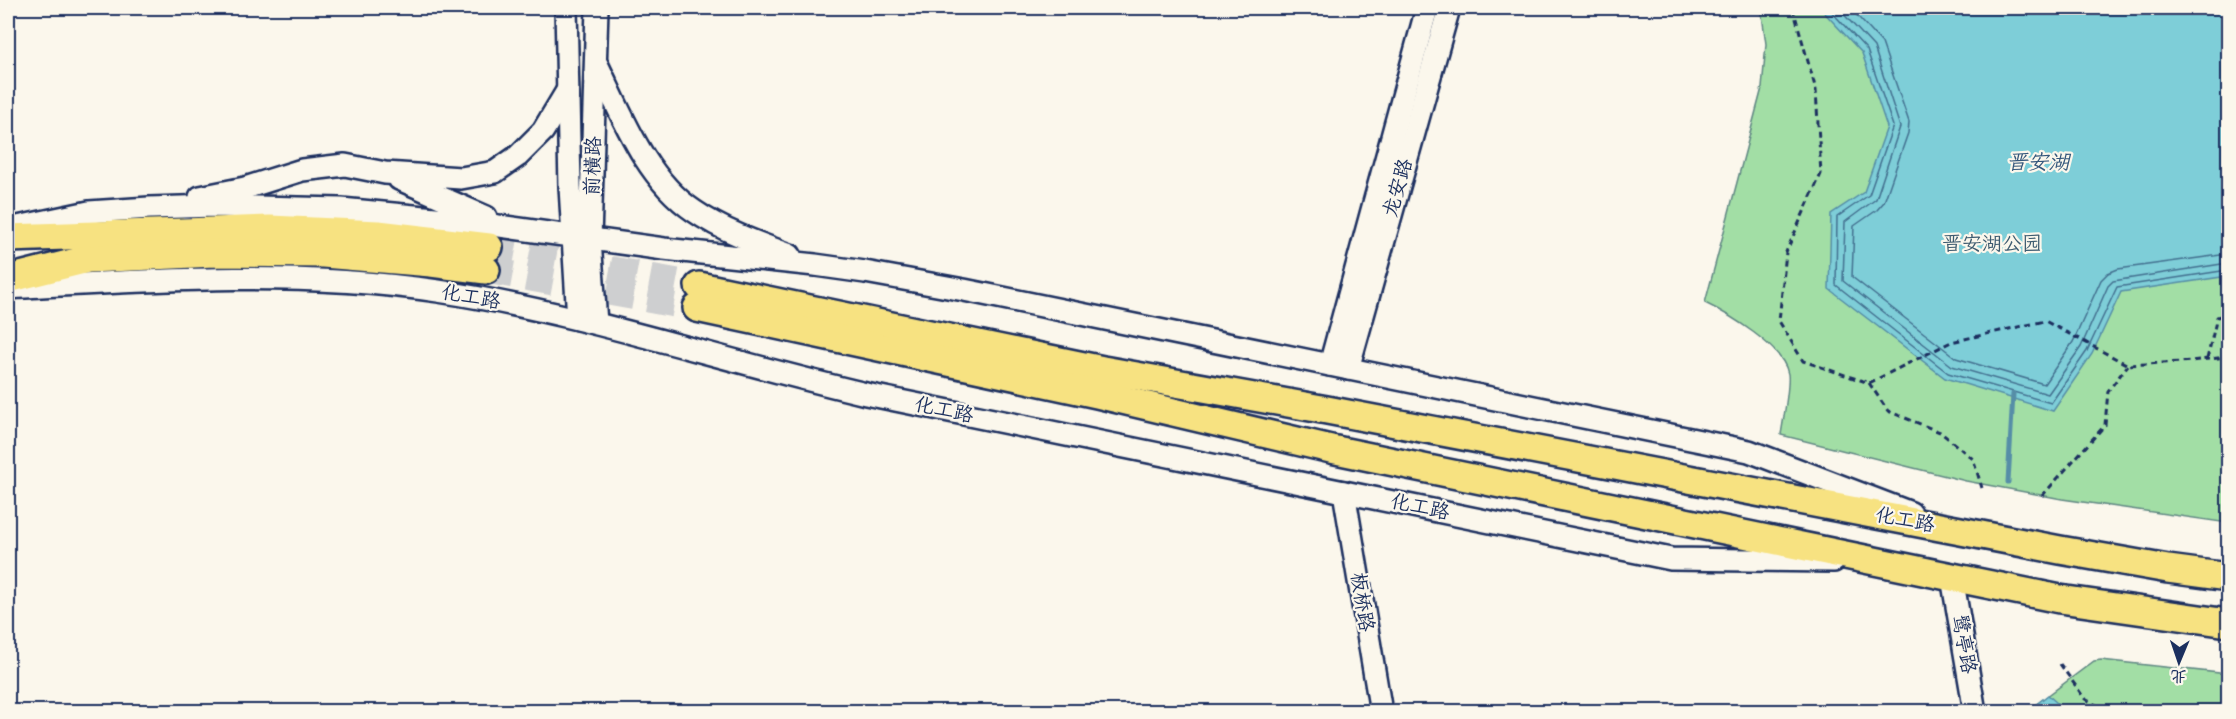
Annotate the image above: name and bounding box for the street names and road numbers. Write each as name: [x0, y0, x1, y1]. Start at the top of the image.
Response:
street label: 前横路: [578, 135, 608, 196]
street label: 龙安路: [1376, 154, 1420, 221]
street label: 化工路: [439, 278, 504, 316]
street label: 化工路: [912, 390, 977, 430]
street label: 化工路: [1388, 487, 1453, 527]
street label: 化工路: [1873, 501, 1938, 540]
street label: 板桥路: [1343, 570, 1381, 635]
street label: 鹭亭路: [1945, 612, 1983, 677]

